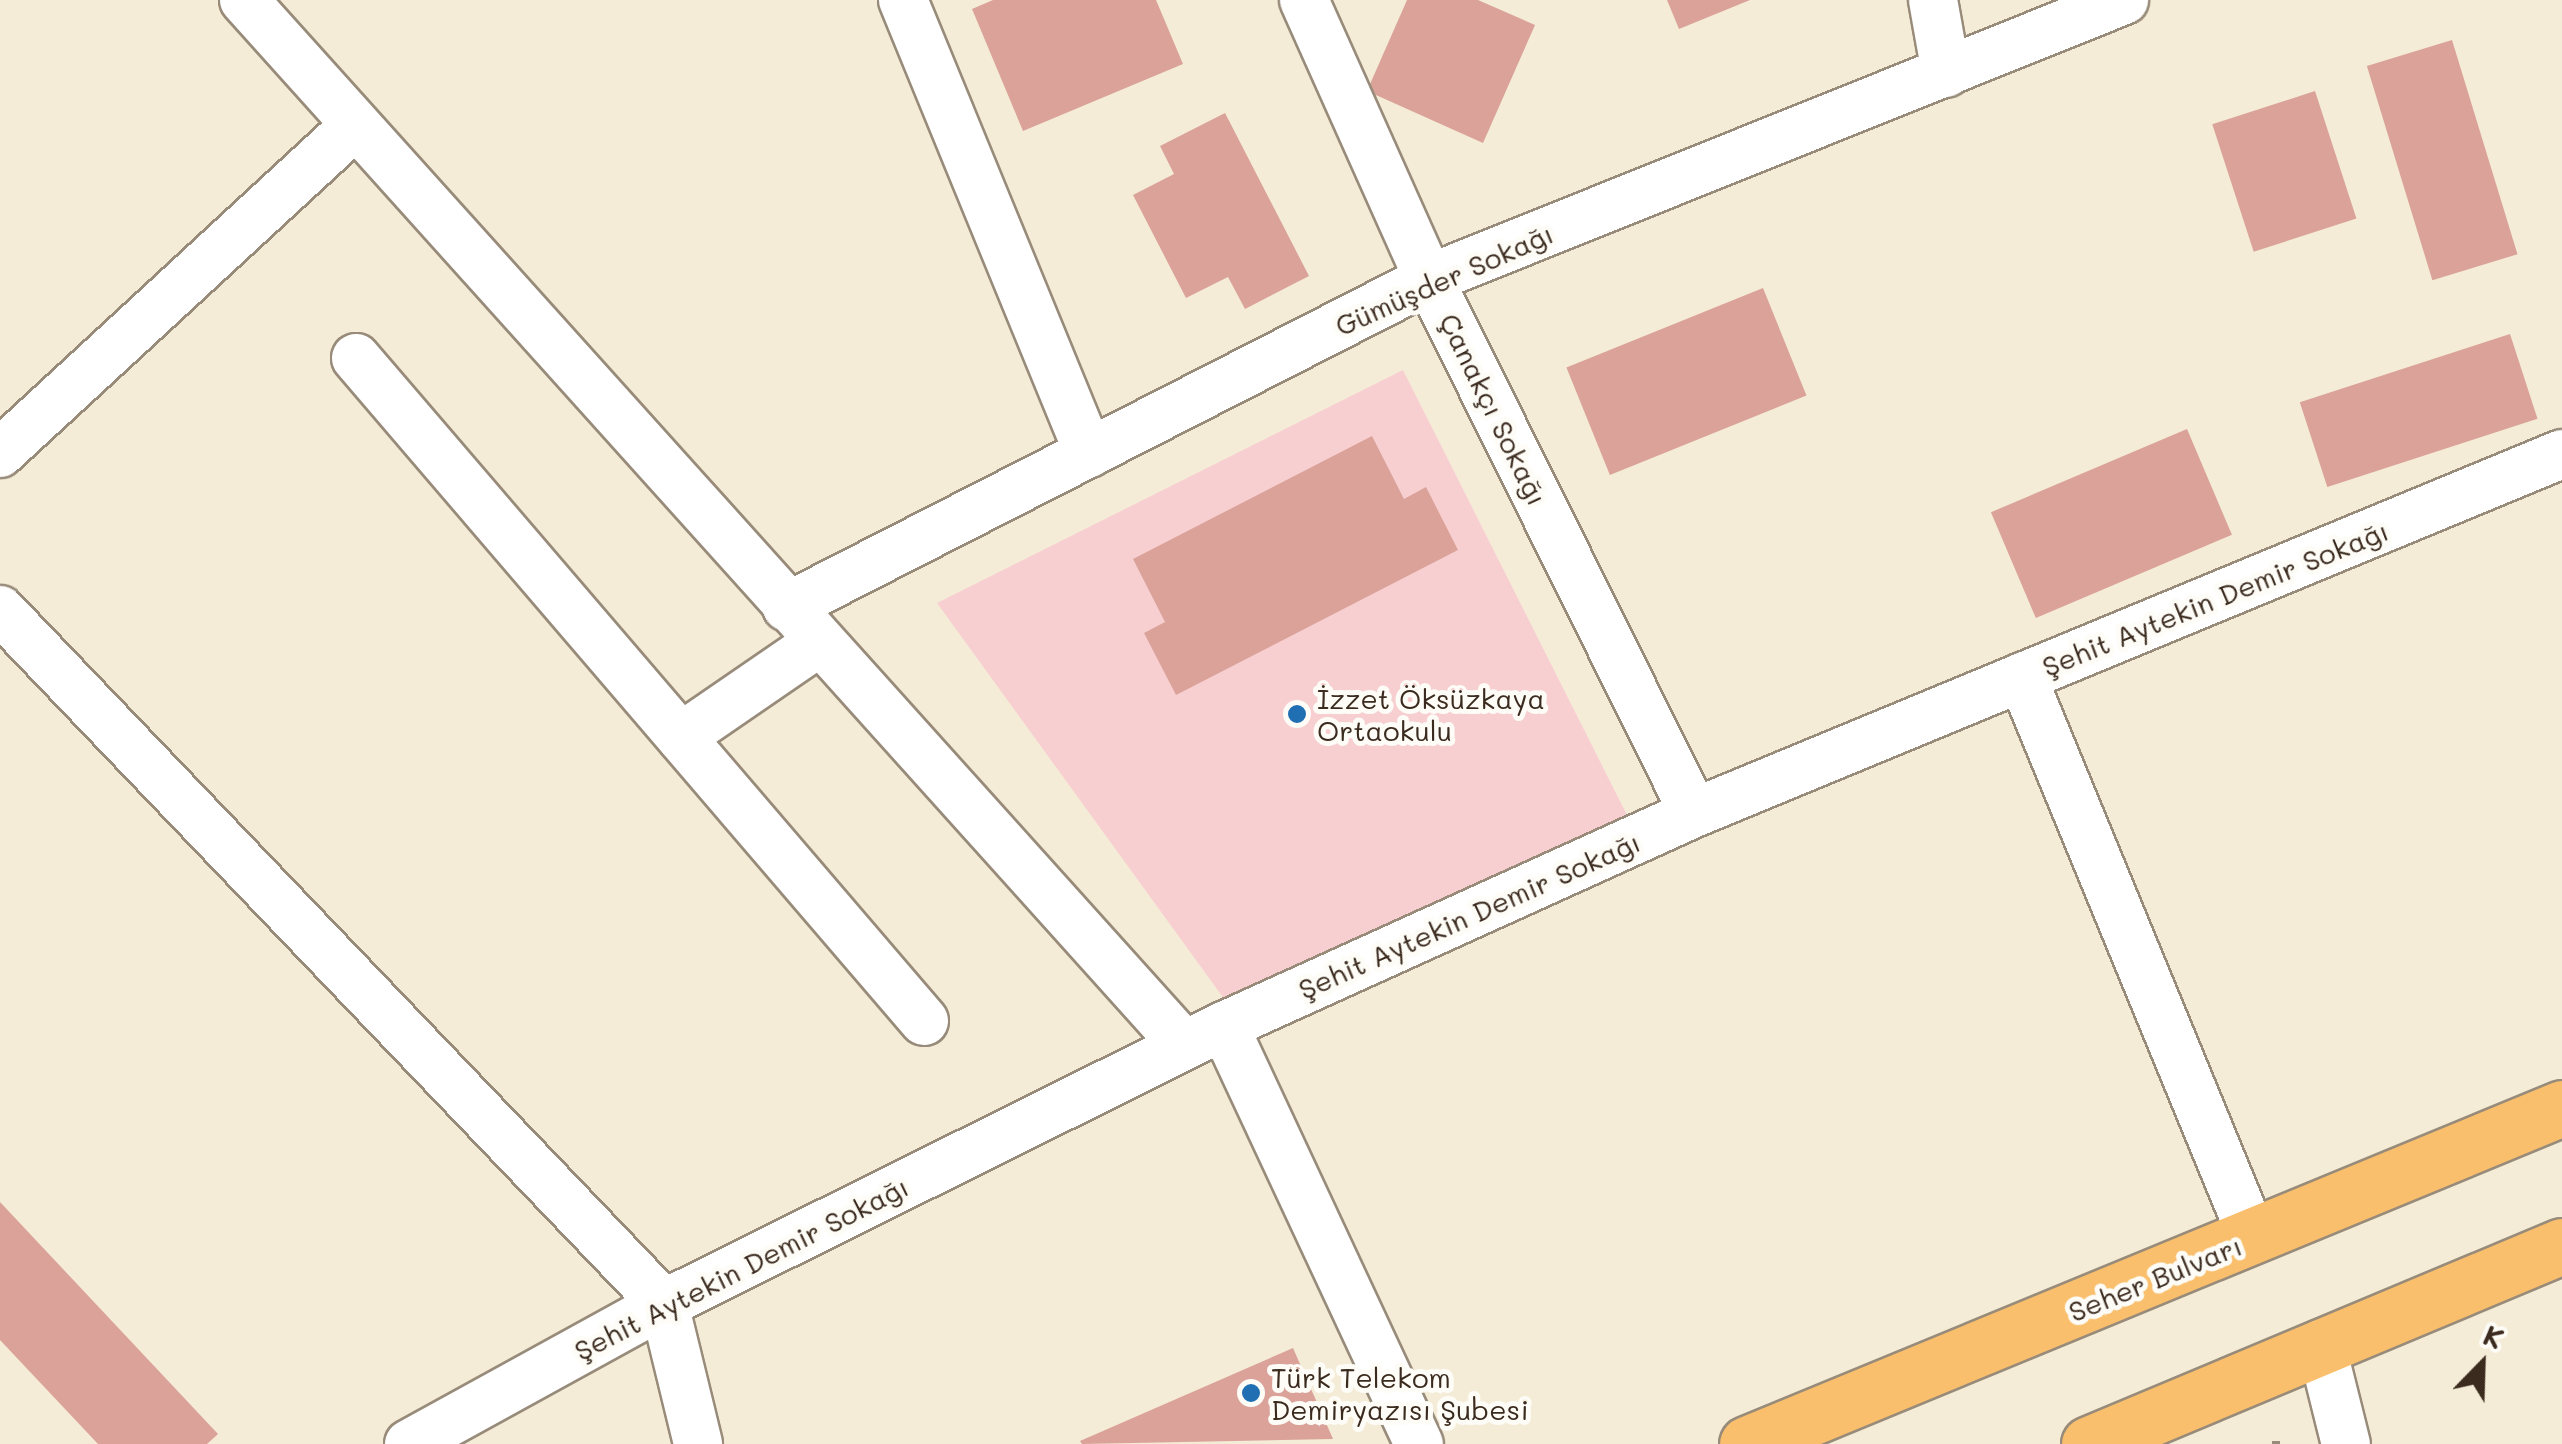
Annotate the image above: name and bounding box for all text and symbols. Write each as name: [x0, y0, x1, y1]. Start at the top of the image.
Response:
street label: Gümüşder Sokağı: [1330, 216, 1558, 342]
street label: Çanakçı Sokağı: [1433, 308, 1555, 510]
street label: Şehit Aytekin Demir Sokağı: [2037, 513, 2393, 683]
place label: İzzet Öksüzkaya Ortaokulu: [1317, 681, 1545, 747]
marker: İzzet Öksüzkaya Ortaokulu: [1286, 703, 1308, 725]
street label: Şehit Aytekin Demir Sokağı: [1293, 824, 1645, 1006]
street label: Şehit Aytekin Demir Sokağı: [568, 1169, 914, 1367]
street label: Seher Bulvarı: [2063, 1228, 2247, 1328]
north arrow: [2432, 1314, 2532, 1414]
text: K: [2478, 1316, 2509, 1357]
place label: Türk Telekom Demiryazısı Şubesi: [1271, 1360, 1529, 1426]
marker: Türk Telekom Demiryazısı Şubesi: [1240, 1382, 1262, 1404]

